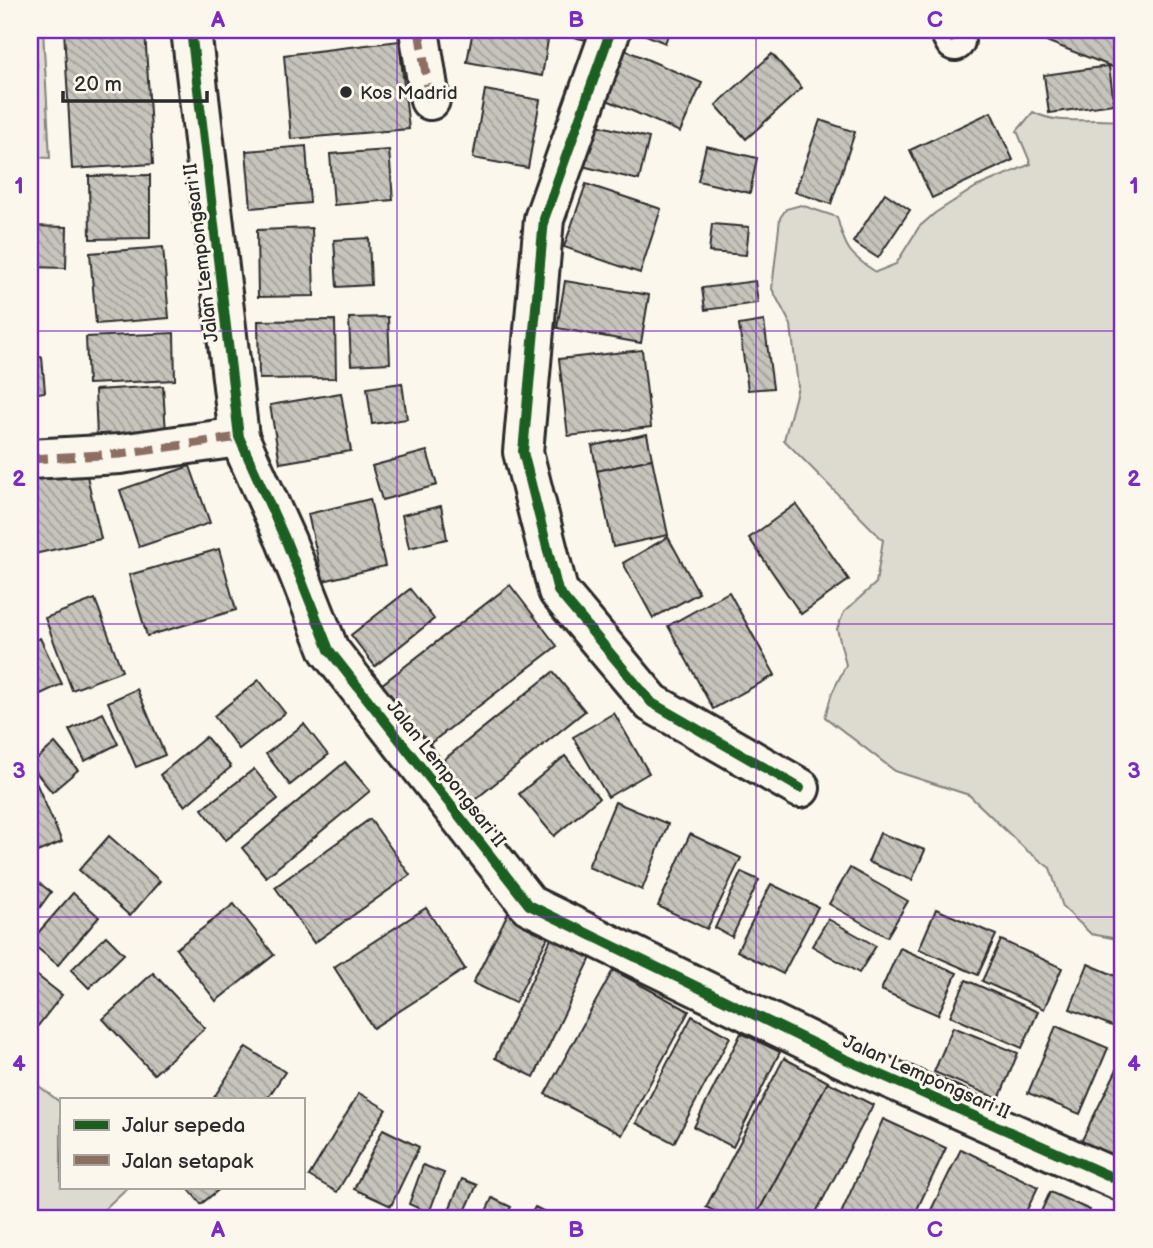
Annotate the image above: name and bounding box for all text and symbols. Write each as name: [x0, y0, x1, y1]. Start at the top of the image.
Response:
text: A: [210, 6, 226, 34]
text: B: [568, 6, 584, 34]
text: C: [927, 6, 943, 34]
scale bar: [63, 60, 206, 104]
text: 20 m: [74, 72, 122, 97]
place label: Kos Madrid: [360, 82, 458, 105]
marker: Kos Madrid: [338, 84, 354, 100]
street label: Jalan Lempongsari II: [179, 162, 224, 344]
text: 1: [14, 172, 24, 200]
text: 1: [1129, 172, 1139, 200]
text: 2: [12, 465, 26, 493]
text: 2: [1127, 465, 1141, 493]
street label: Jalan Lempongsari II: [381, 696, 510, 852]
text: 3: [12, 757, 26, 785]
text: 3: [1127, 757, 1141, 785]
street label: Jalan Lempongsari II: [839, 1030, 1013, 1125]
text: 4: [12, 1050, 26, 1078]
text: 4: [1127, 1050, 1141, 1078]
legend: [60, 1098, 304, 1188]
text: Jalur sepeda: [122, 1113, 245, 1138]
text: Jalan setapak: [122, 1149, 254, 1174]
text: A: [210, 1216, 226, 1244]
text: B: [568, 1216, 584, 1244]
text: C: [927, 1216, 943, 1244]

